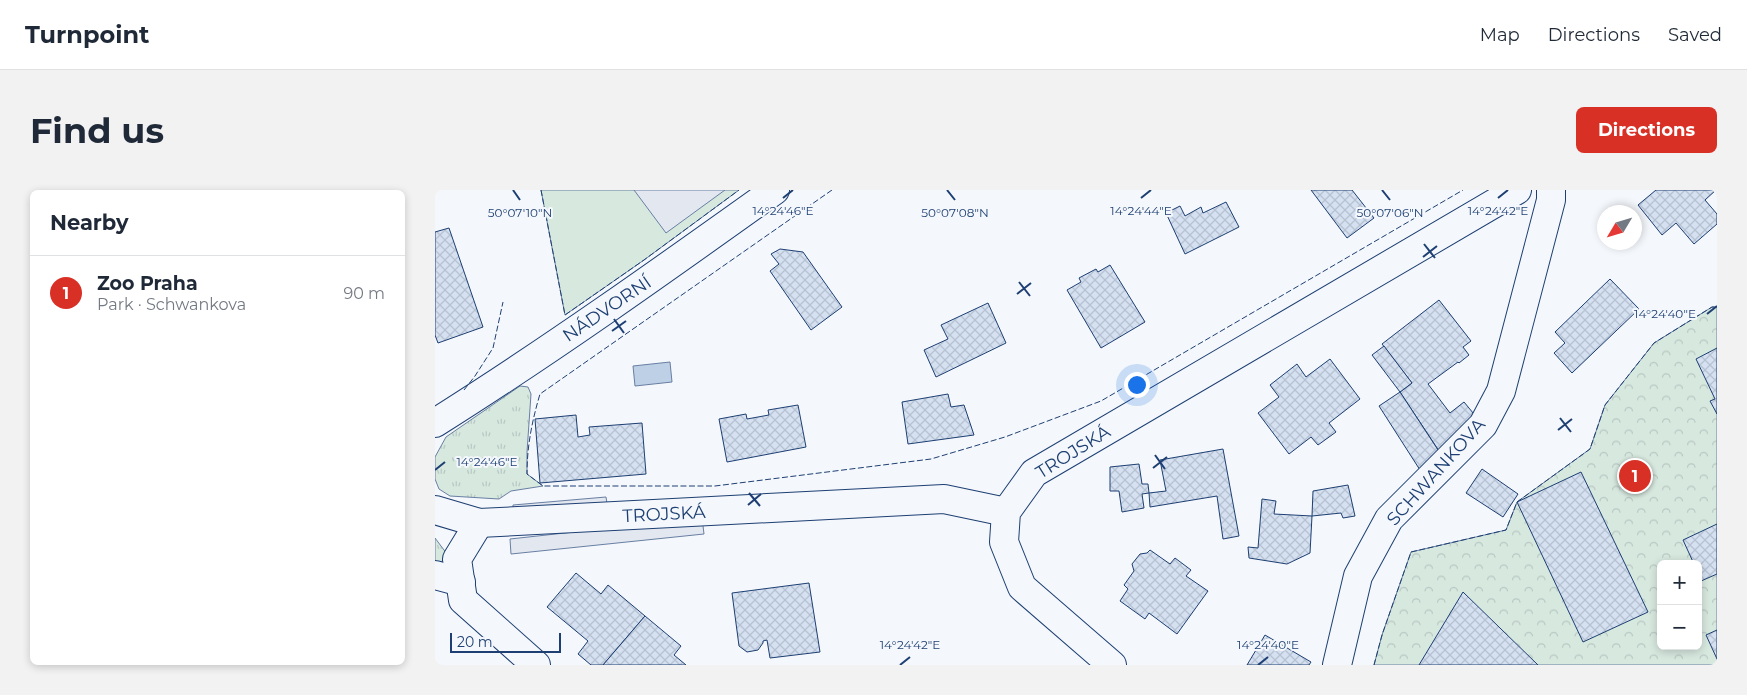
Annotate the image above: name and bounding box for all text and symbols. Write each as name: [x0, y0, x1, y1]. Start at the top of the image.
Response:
text: Turnpoint: [25, 20, 149, 49]
text: Map: [1480, 24, 1520, 46]
text: Directions: [1548, 24, 1640, 46]
text: Saved: [1668, 24, 1722, 46]
button: Directions: [1576, 107, 1717, 153]
text: Find us: [30, 109, 164, 152]
text: 14°24'46"E: [752, 203, 814, 218]
text: 14°24'44"E: [1110, 203, 1172, 218]
text: 14°24'42"E: [1468, 203, 1528, 218]
text: 50°07'10"N: [488, 205, 552, 220]
text: 50°07'08"N: [921, 205, 989, 220]
text: 50°07'06"N: [1356, 205, 1424, 220]
north arrow: [1597, 205, 1642, 250]
text: Nearby: [50, 210, 129, 235]
street label: NÁDVORNÍ: [558, 271, 656, 347]
text: Zoo Praha: [97, 272, 198, 295]
text: 1: [63, 284, 69, 303]
text: 90 m: [343, 284, 385, 303]
text: Park · Schwankova: [97, 295, 246, 314]
text: 14°24'40"E: [1634, 306, 1696, 321]
your location: [1124, 372, 1150, 398]
street label: SCHWANKOVA: [1382, 414, 1490, 530]
street label: TROJSKÁ: [1032, 421, 1114, 483]
text: 14°24'46"E: [456, 454, 518, 469]
pin: 1: [1619, 457, 1651, 495]
street label: TROJSKÁ: [622, 501, 706, 527]
map controls: [1657, 560, 1702, 650]
button: +: [1657, 560, 1702, 605]
button: −: [1657, 605, 1702, 650]
scale bar: [450, 630, 561, 653]
text: 20 m: [457, 633, 493, 651]
text: 14°24'42"E: [880, 637, 940, 652]
text: 14°24'40"E: [1237, 637, 1299, 652]

